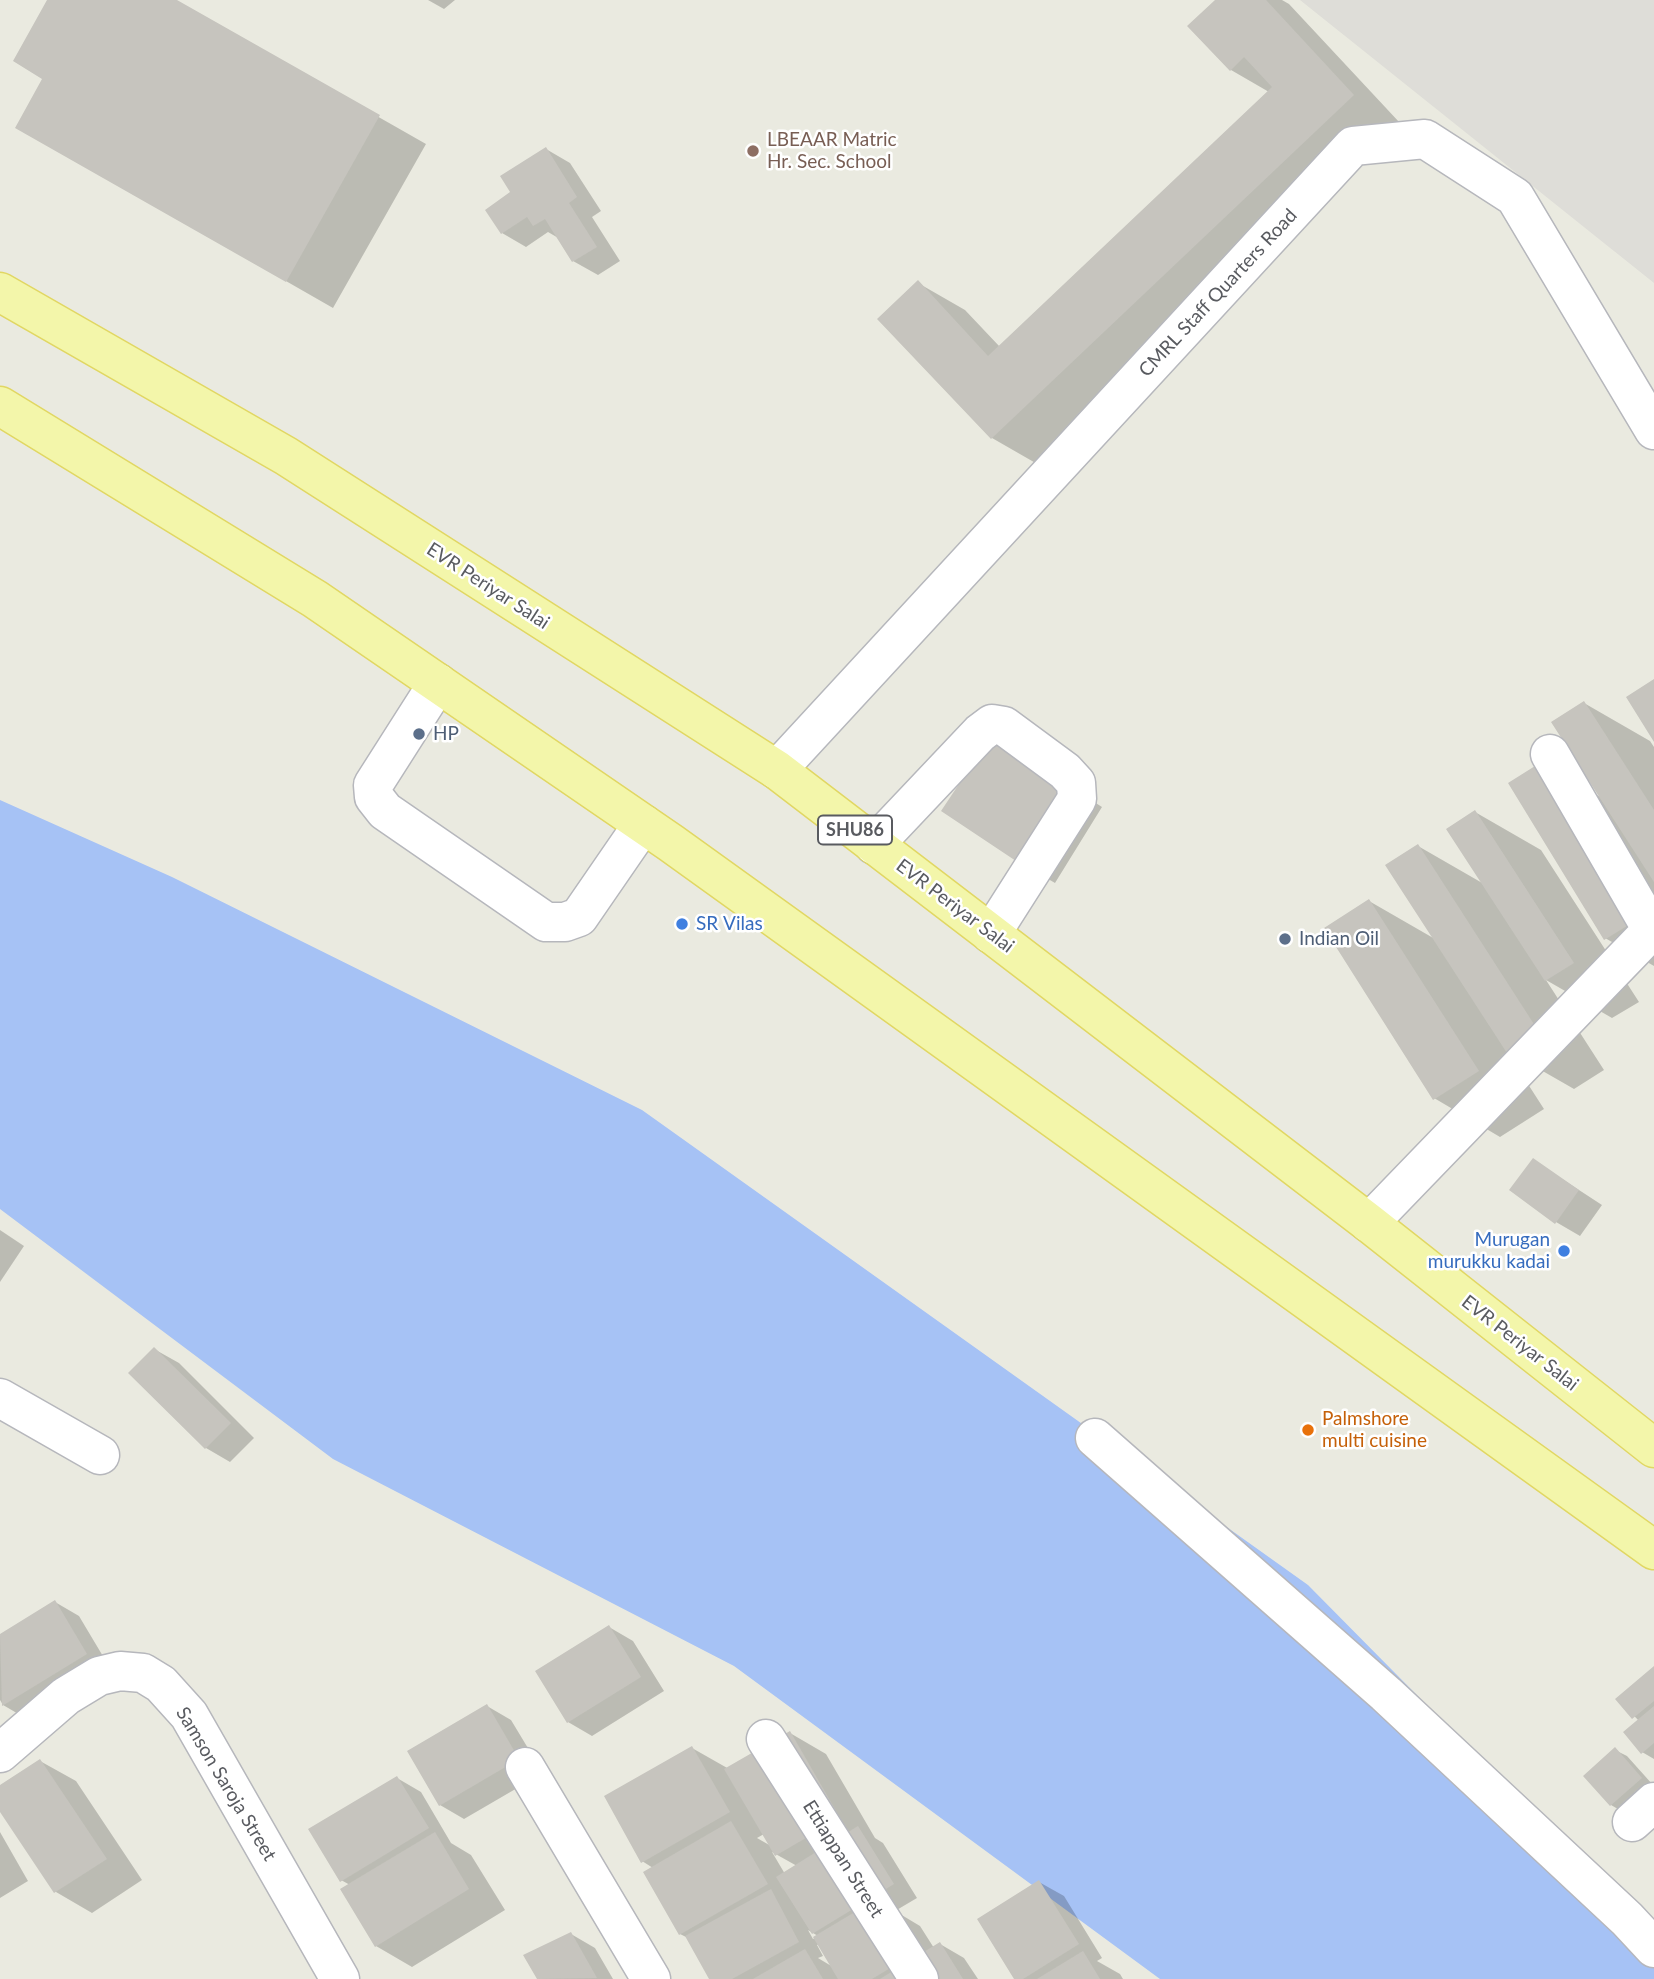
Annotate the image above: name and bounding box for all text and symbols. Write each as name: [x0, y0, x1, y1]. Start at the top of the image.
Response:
place label: LBEAAR Matric Hr. Sec. School: [767, 129, 897, 173]
marker: LBEAAR Matric Hr. Sec. School: [745, 143, 761, 159]
street label: CMRL Staff Quarters Road: [1134, 204, 1302, 382]
street label: EVR Periyar Salai: [422, 538, 554, 634]
place label: HP: [433, 723, 459, 745]
marker: HP: [411, 726, 427, 742]
road number: SHU86: [818, 816, 892, 844]
street label: EVR Periyar Salai: [891, 854, 1019, 958]
place label: SR Vilas: [696, 913, 763, 935]
marker: SR Vilas: [674, 916, 690, 932]
place label: Indian Oil: [1299, 928, 1379, 950]
marker: Indian Oil: [1277, 931, 1293, 947]
place label: Murugan murukku kadai: [1428, 1229, 1550, 1273]
marker: Murugan murukku kadai: [1556, 1243, 1572, 1259]
street label: EVR Periyar Salai: [1457, 1290, 1583, 1396]
place label: Palmshore multi cuisine: [1322, 1408, 1427, 1452]
marker: Palmshore multi cuisine: [1300, 1422, 1316, 1438]
street label: Samson Saroja Street: [171, 1703, 281, 1865]
street label: Ettiappan Street: [798, 1796, 888, 1922]

